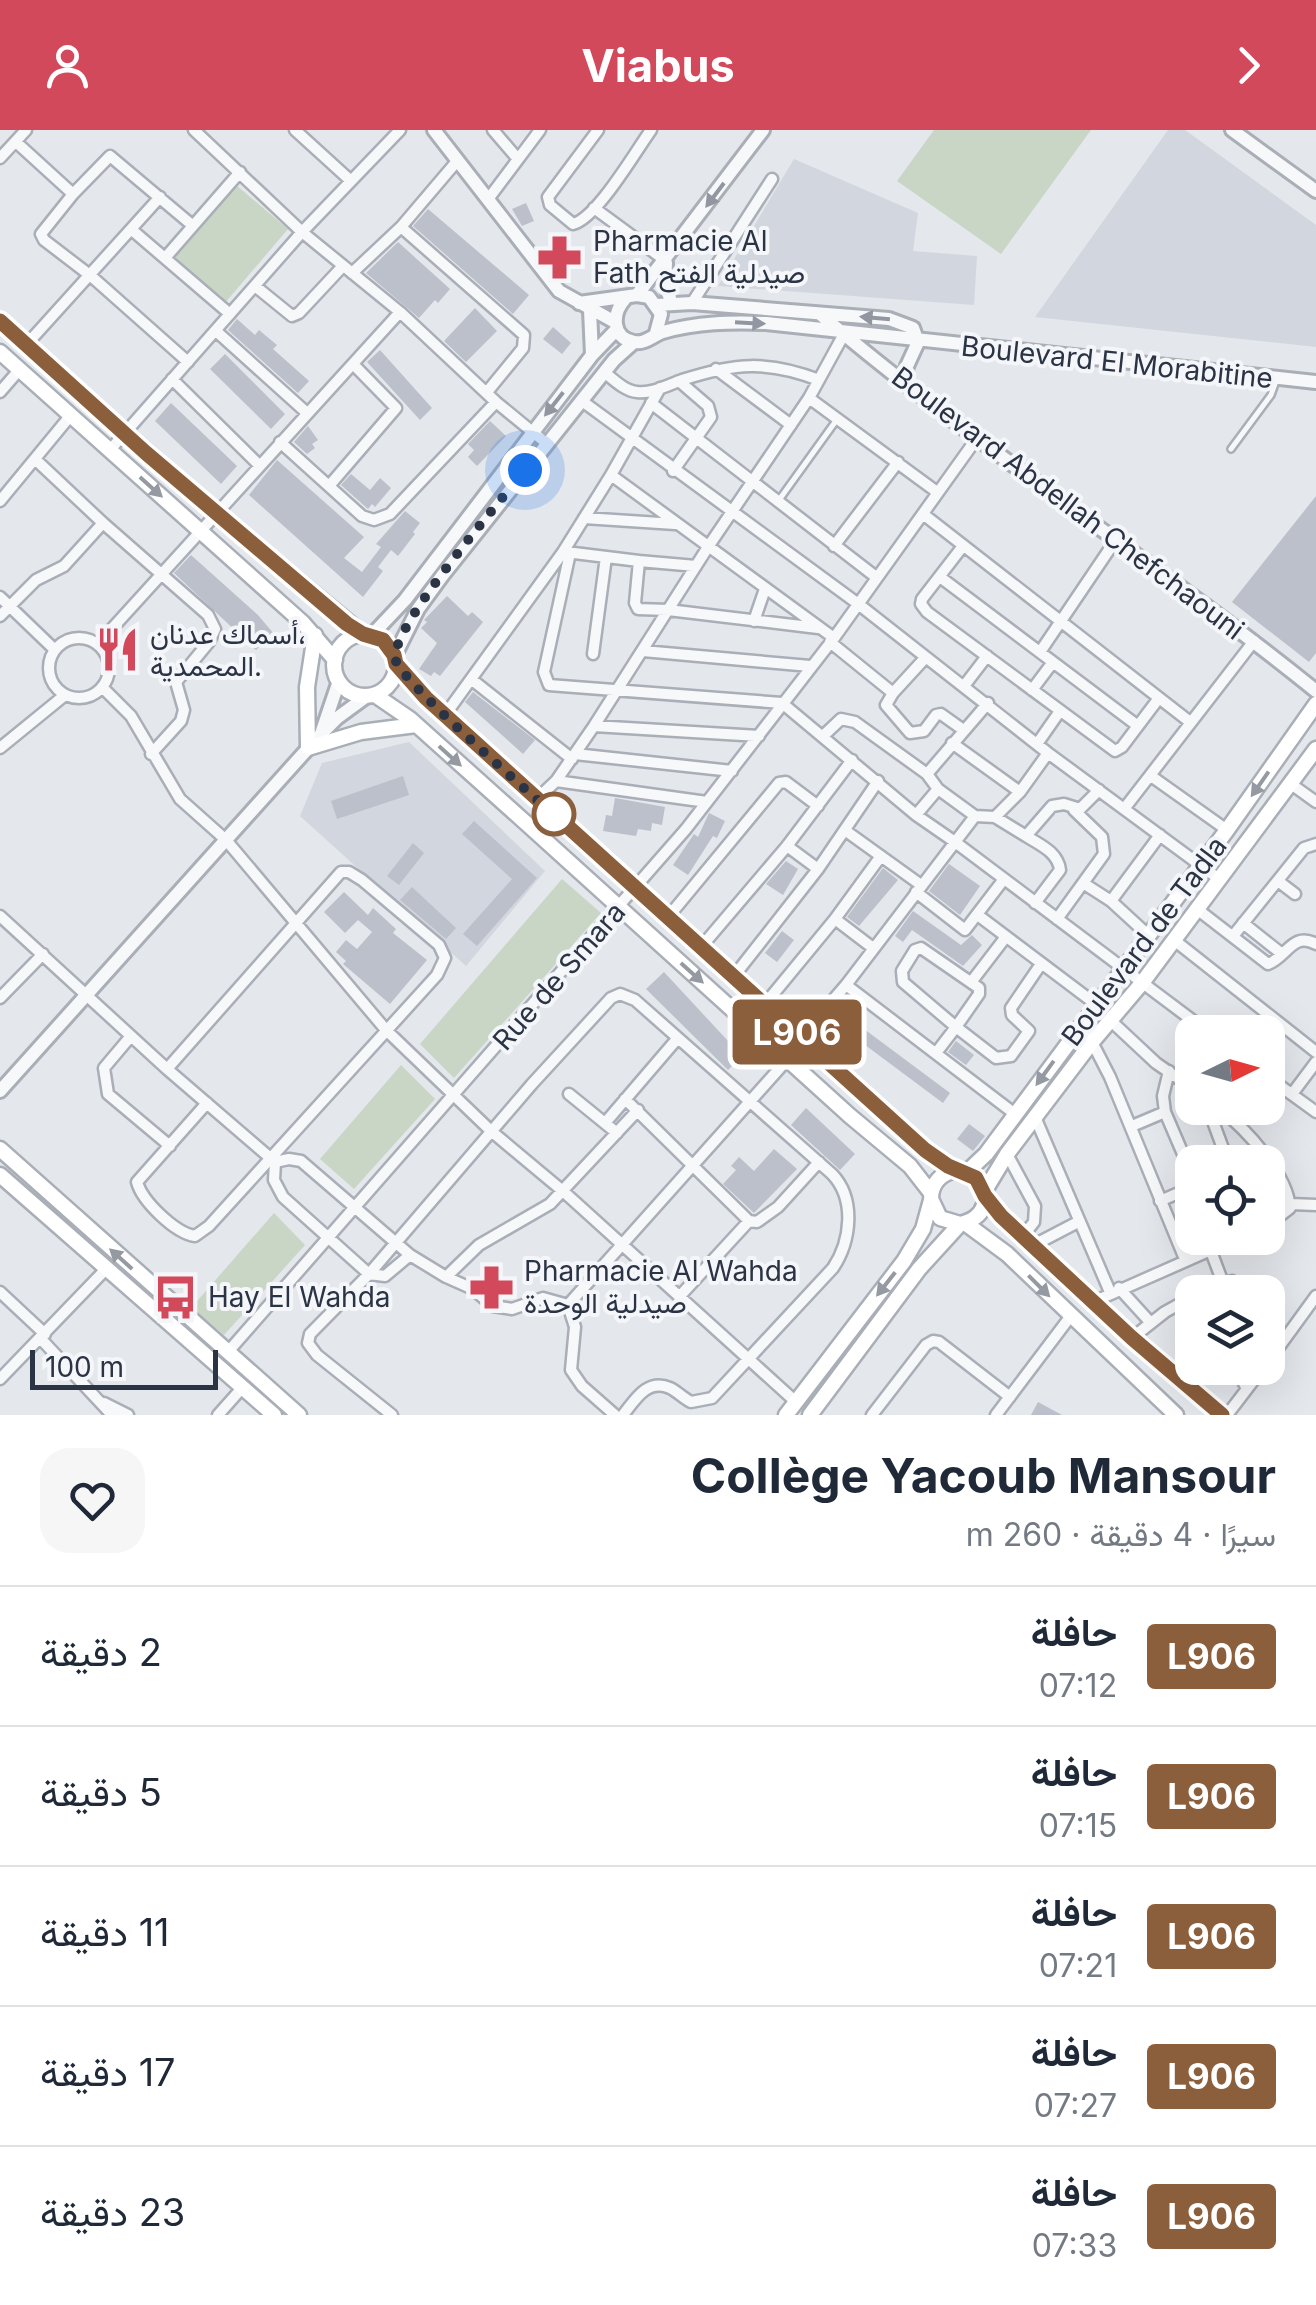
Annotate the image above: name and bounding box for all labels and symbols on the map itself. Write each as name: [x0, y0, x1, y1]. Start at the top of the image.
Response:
one-way arrow: [705, 182, 725, 208]
place label: Pharmacie Al Fath صيدلية الفتح: [593, 224, 805, 293]
pharmacy icon: Pharmacie Al Fath صيدلية الفتح: [536, 233, 584, 281]
one-way arrow: [859, 310, 890, 326]
one-way arrow: [734, 315, 766, 331]
street label: Boulevard El Morabitine: [959, 329, 1275, 395]
street label: Boulevard Abdellah Chefchaouni: [885, 359, 1251, 647]
one-way arrow: [545, 391, 565, 417]
your location: [500, 445, 550, 495]
one-way arrow: [139, 475, 163, 498]
place label: أسماك عدنان، المحمدية.: [150, 617, 306, 683]
restaurant icon: أسماك عدنان، المحمدية.: [93, 626, 141, 674]
one-way arrow: [437, 745, 462, 767]
one-way arrow: [1251, 771, 1270, 797]
unlabelled marker: [533, 793, 575, 835]
street label: Boulevard de Tadla: [1054, 830, 1234, 1052]
street label: Rue de Smara: [486, 895, 632, 1057]
one-way arrow: [679, 962, 704, 984]
line badge: L906: [727, 1000, 867, 1064]
north arrow: [1175, 1015, 1285, 1125]
one-way arrow: [1036, 1060, 1056, 1086]
one-way arrow: [109, 1248, 134, 1270]
place label: Pharmacie Al Wahda صيدلية الوحدة: [524, 1254, 798, 1321]
pharmacy icon: Pharmacie Al Wahda صيدلية الوحدة: [467, 1263, 515, 1311]
one-way arrow: [876, 1272, 897, 1297]
bus stop icon: Hay El Wahda: [151, 1273, 199, 1321]
one-way arrow: [1027, 1274, 1051, 1298]
place label: Hay El Wahda: [208, 1280, 391, 1314]
scale bar: [30, 1345, 218, 1390]

